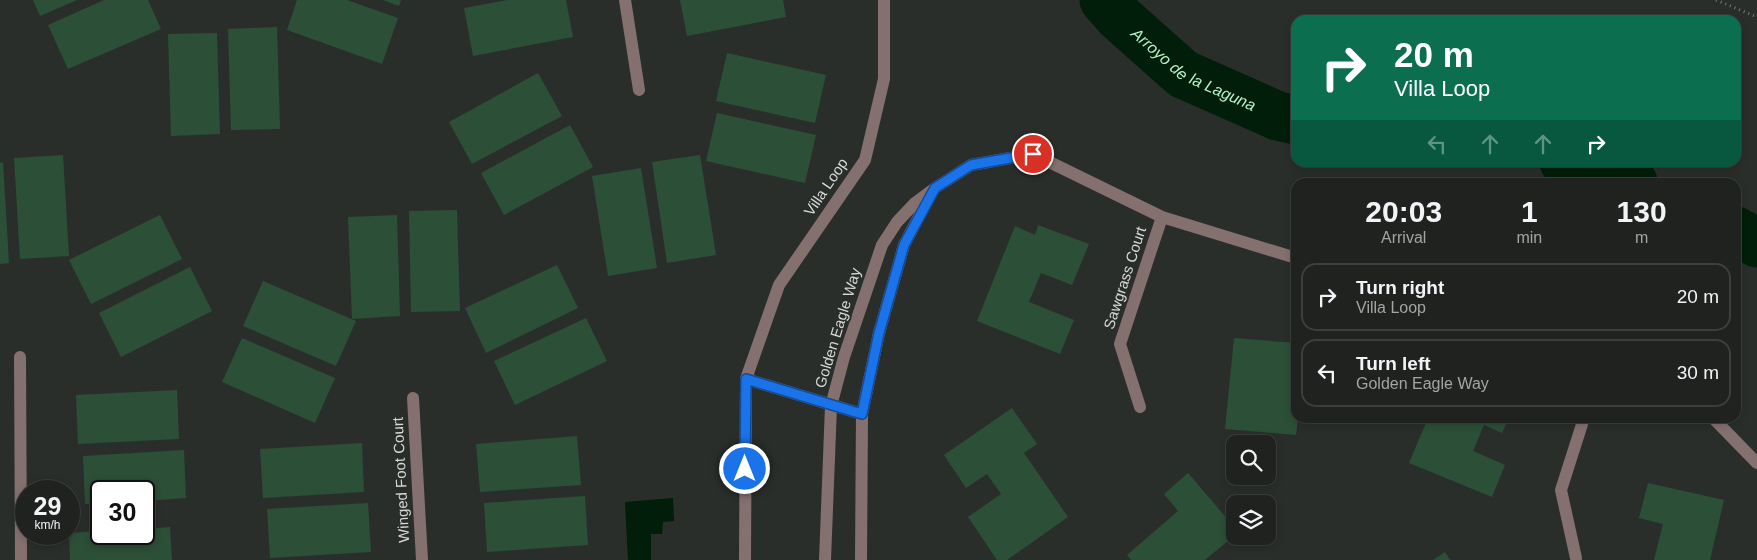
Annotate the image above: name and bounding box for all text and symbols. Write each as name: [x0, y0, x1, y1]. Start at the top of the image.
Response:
water label: Arroyo de la Laguna: [1127, 24, 1258, 114]
icon: right: [1311, 35, 1376, 100]
text: 20 m: [1394, 35, 1474, 74]
text: Villa Loop: [1394, 76, 1490, 101]
icon: left: [1423, 130, 1451, 158]
icon: ahead: [1476, 130, 1504, 158]
icon: ahead: [1529, 130, 1557, 158]
icon: right: [1582, 130, 1610, 158]
pin: [1012, 133, 1054, 175]
icon: arrive: [1019, 140, 1047, 168]
street label: Villa Loop: [800, 155, 851, 219]
text: 20:03: [1365, 195, 1442, 228]
text: 1: [1521, 195, 1538, 228]
text: 130: [1617, 195, 1667, 228]
street label: Sawgrass Court: [1100, 224, 1149, 331]
text: Arrival: [1381, 229, 1426, 246]
text: min: [1516, 229, 1542, 246]
text: m: [1635, 229, 1648, 246]
street label: Golden Eagle Way: [811, 265, 864, 390]
text: Turn right: [1356, 277, 1444, 298]
icon: right: [1313, 283, 1341, 311]
text: 20 m: [1677, 286, 1719, 307]
text: Villa Loop: [1356, 299, 1426, 316]
text: Turn left: [1356, 353, 1431, 374]
icon: left: [1313, 359, 1341, 387]
text: 30 m: [1677, 362, 1719, 383]
text: Golden Eagle Way: [1356, 375, 1489, 392]
street label: Winged Foot Court: [389, 416, 412, 543]
map controls: [1226, 435, 1276, 545]
button: search: [1226, 435, 1276, 485]
position arrow: [718, 442, 770, 494]
speed limit sign: 30: [90, 480, 155, 545]
text: 29: [34, 492, 61, 520]
button: layers: [1226, 495, 1276, 545]
text: km/h: [34, 518, 61, 532]

